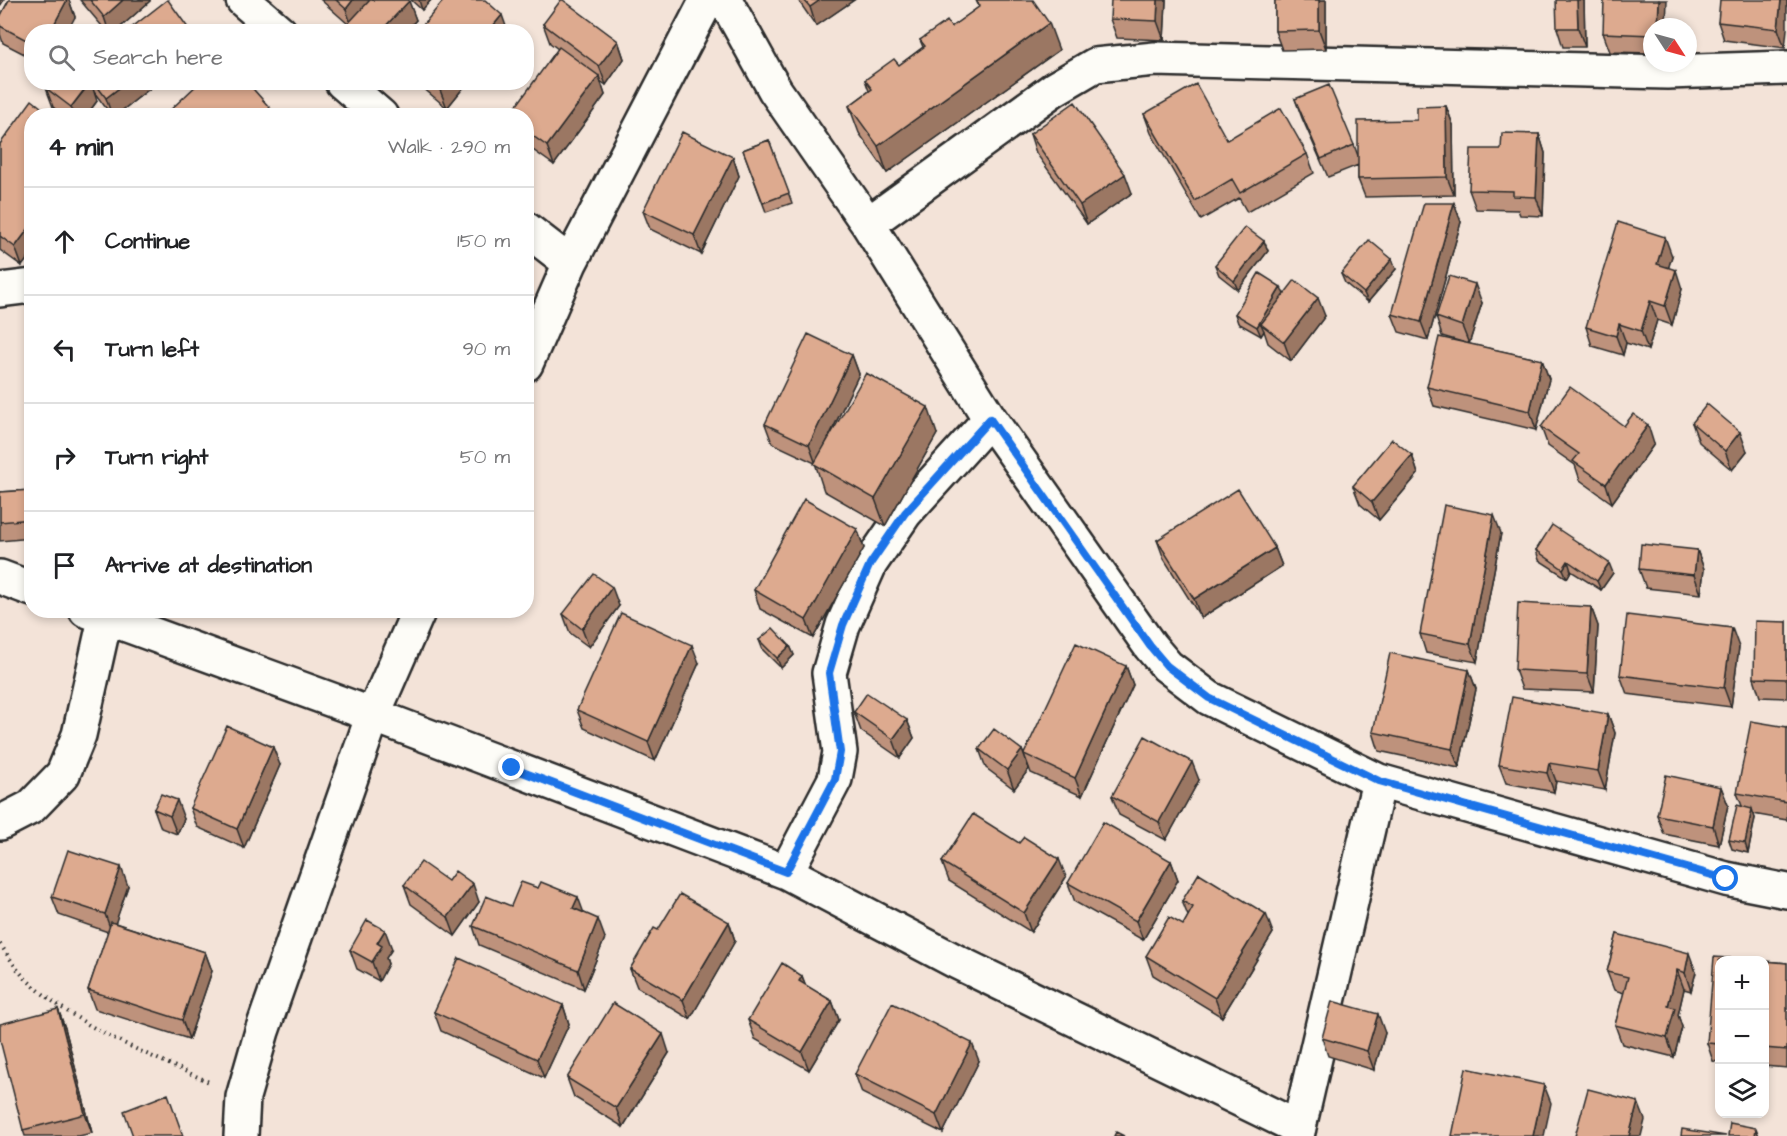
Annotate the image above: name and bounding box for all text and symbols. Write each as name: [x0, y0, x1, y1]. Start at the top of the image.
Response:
north arrow: [1643, 18, 1697, 72]
search box: [24, 24, 534, 90]
icon: search: [45, 41, 78, 74]
text: Search here: [93, 42, 223, 73]
text: 4 min: [48, 129, 113, 165]
text: Walk · 290 m: [388, 133, 510, 161]
icon: ahead: [48, 225, 81, 258]
text: Continue: [105, 226, 190, 257]
text: 150 m: [457, 227, 510, 255]
icon: left: [48, 333, 81, 366]
text: Turn left: [105, 334, 199, 365]
text: 90 m: [462, 335, 510, 363]
icon: right: [48, 441, 81, 474]
text: Turn right: [105, 442, 208, 473]
text: 50 m: [460, 443, 510, 471]
icon: arrive: [48, 549, 81, 582]
text: Arrive at destination: [105, 550, 312, 581]
route end: [498, 754, 524, 780]
route start: [1712, 865, 1738, 891]
map controls: [1715, 956, 1769, 1118]
button: +: [1715, 956, 1769, 1010]
button: −: [1715, 1010, 1769, 1064]
button: layers: [1715, 1064, 1769, 1118]

